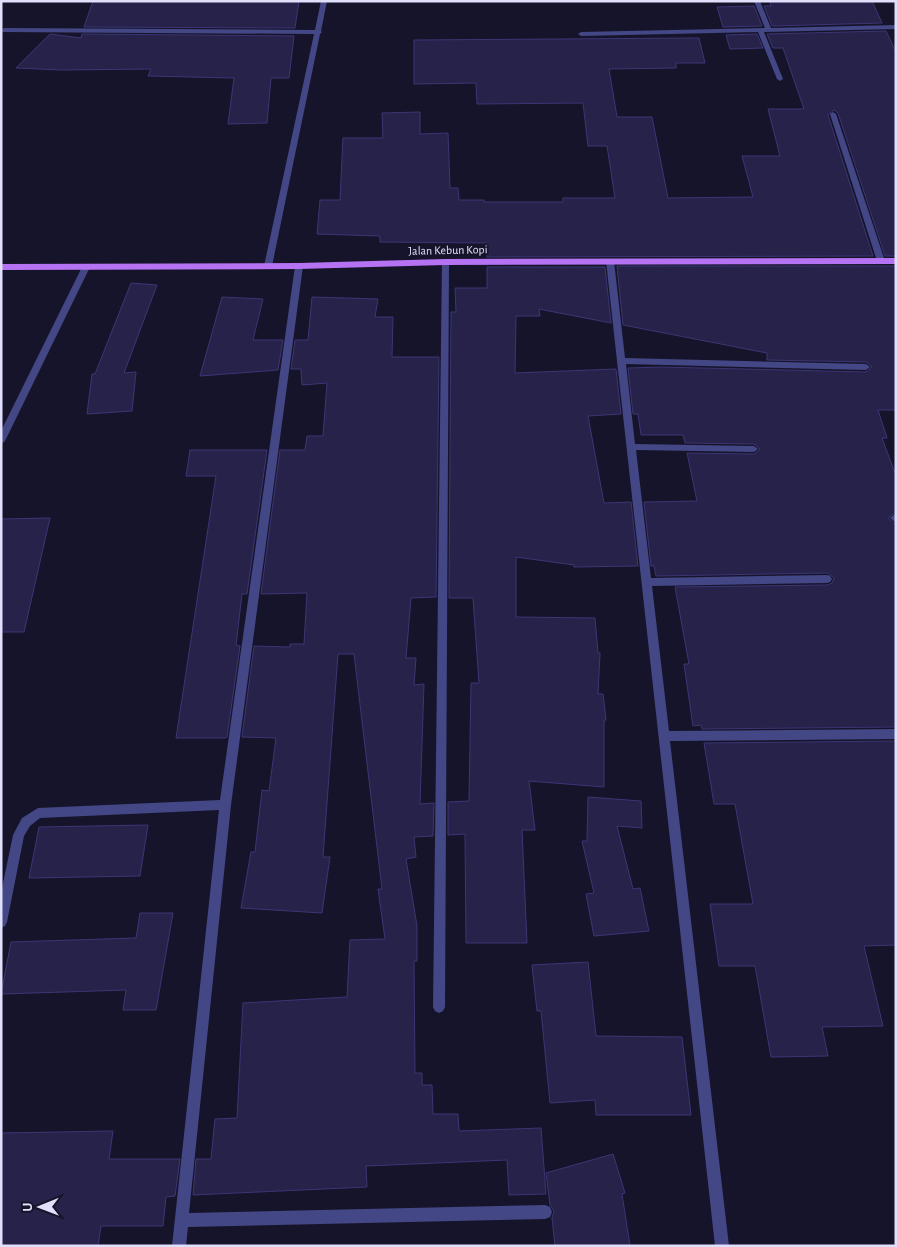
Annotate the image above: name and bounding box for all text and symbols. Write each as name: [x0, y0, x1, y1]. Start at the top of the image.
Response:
street label: Jalan Kebun Kopi: [408, 243, 488, 257]
north arrow: [15, 1182, 65, 1232]
text: U: [21, 1203, 35, 1212]

